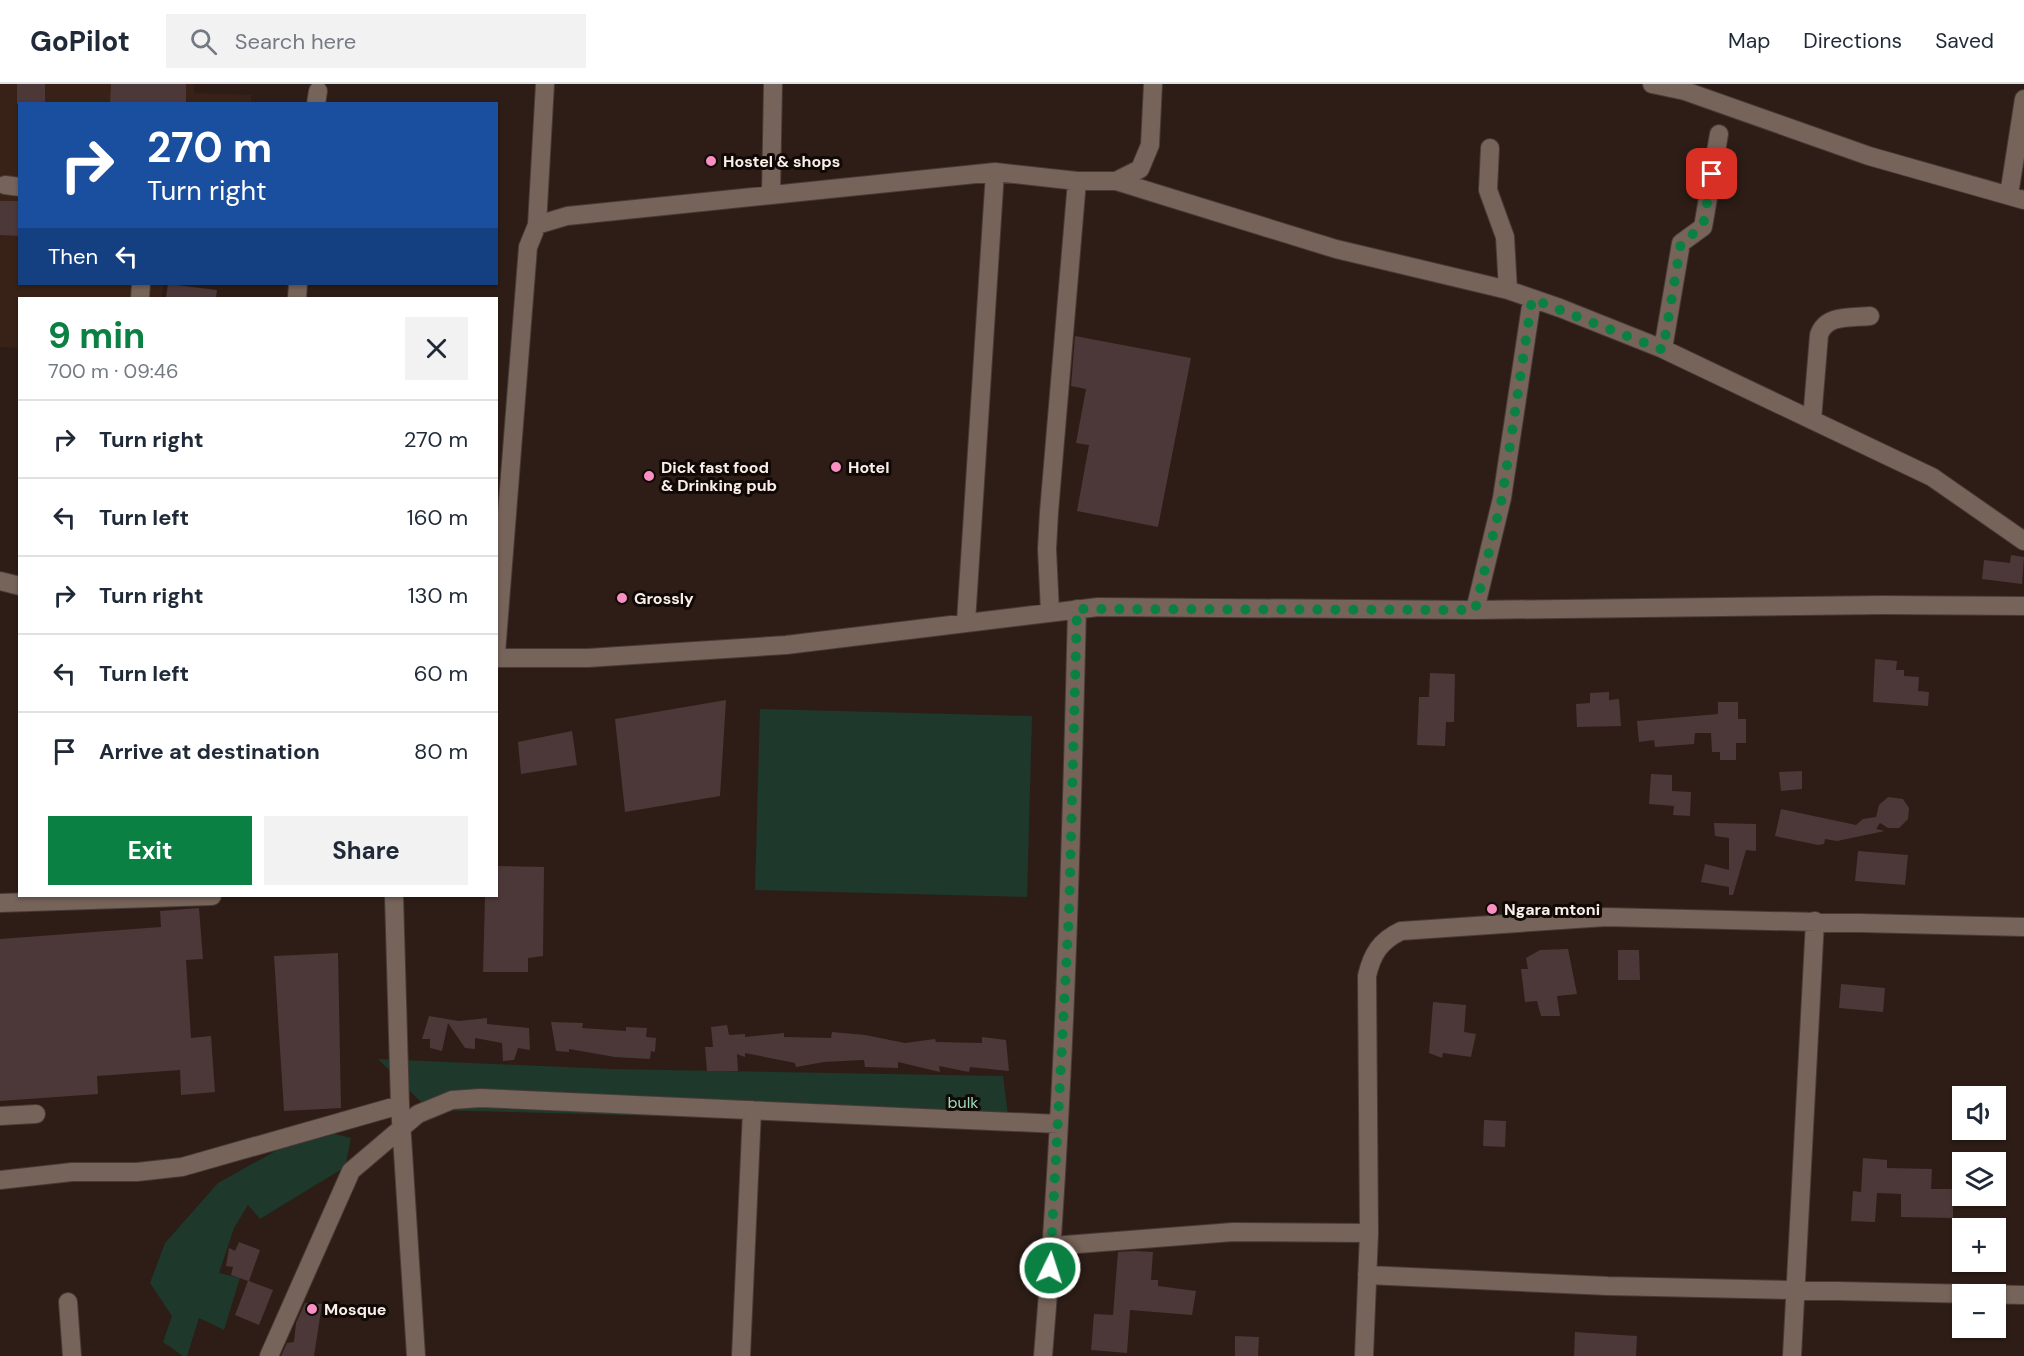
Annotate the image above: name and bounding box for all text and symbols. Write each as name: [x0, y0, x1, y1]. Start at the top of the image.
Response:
search box: [166, 14, 586, 68]
text: GoPilot: [30, 23, 130, 60]
icon: search: [187, 25, 220, 58]
text: Search here: [235, 27, 356, 56]
text: Map: [1728, 27, 1770, 55]
text: Directions: [1803, 27, 1902, 55]
text: Saved: [1935, 27, 1994, 55]
text: 270 m: [147, 120, 272, 175]
icon: right: [48, 126, 126, 204]
pin: [1686, 148, 1737, 199]
place label: Hostel & shops: [723, 151, 840, 172]
marker: Hostel & shops: [704, 154, 718, 168]
icon: arrive: [1695, 157, 1728, 190]
text: Turn right: [147, 173, 267, 208]
icon: left: [110, 240, 143, 273]
text: Then: [48, 242, 98, 271]
text: 9 min: [48, 312, 145, 359]
button: close: [405, 317, 468, 380]
text: 700 m · 09:46: [48, 358, 178, 384]
icon: right: [48, 423, 81, 456]
text: Turn right: [99, 425, 204, 454]
text: 270 m: [404, 425, 468, 454]
place label: Dick fast food & Drinking pub: [661, 457, 777, 496]
place label: Hotel: [848, 457, 890, 478]
marker: Hotel: [829, 460, 843, 474]
marker: Dick fast food & Drinking pub: [642, 469, 656, 483]
icon: left: [48, 501, 81, 534]
text: Turn left: [99, 503, 189, 532]
text: 160 m: [407, 503, 468, 532]
icon: right: [48, 579, 81, 612]
text: Turn right: [99, 581, 204, 610]
text: 130 m: [408, 581, 468, 610]
place label: Grossly: [634, 588, 694, 609]
marker: Grossly: [615, 591, 629, 605]
icon: left: [48, 657, 81, 690]
text: Turn left: [99, 659, 189, 688]
text: 60 m: [414, 659, 468, 688]
icon: arrive: [48, 735, 81, 768]
text: Arrive at destination: [99, 737, 320, 766]
text: 80 m: [414, 737, 468, 766]
button: Exit: [48, 816, 252, 885]
button: Share: [264, 816, 468, 885]
place label: Ngara mtoni: [1504, 899, 1600, 920]
marker: Ngara mtoni: [1485, 902, 1499, 916]
map controls: [1952, 1086, 2006, 1338]
button: sound: [1952, 1086, 2006, 1140]
park label: bulk: [948, 1092, 978, 1113]
button: layers: [1952, 1152, 2006, 1206]
button: +: [1952, 1218, 2006, 1272]
position arrow: [1018, 1236, 1082, 1300]
button: −: [1952, 1284, 2006, 1338]
place label: Mosque: [324, 1299, 386, 1320]
marker: Mosque: [305, 1302, 319, 1316]

